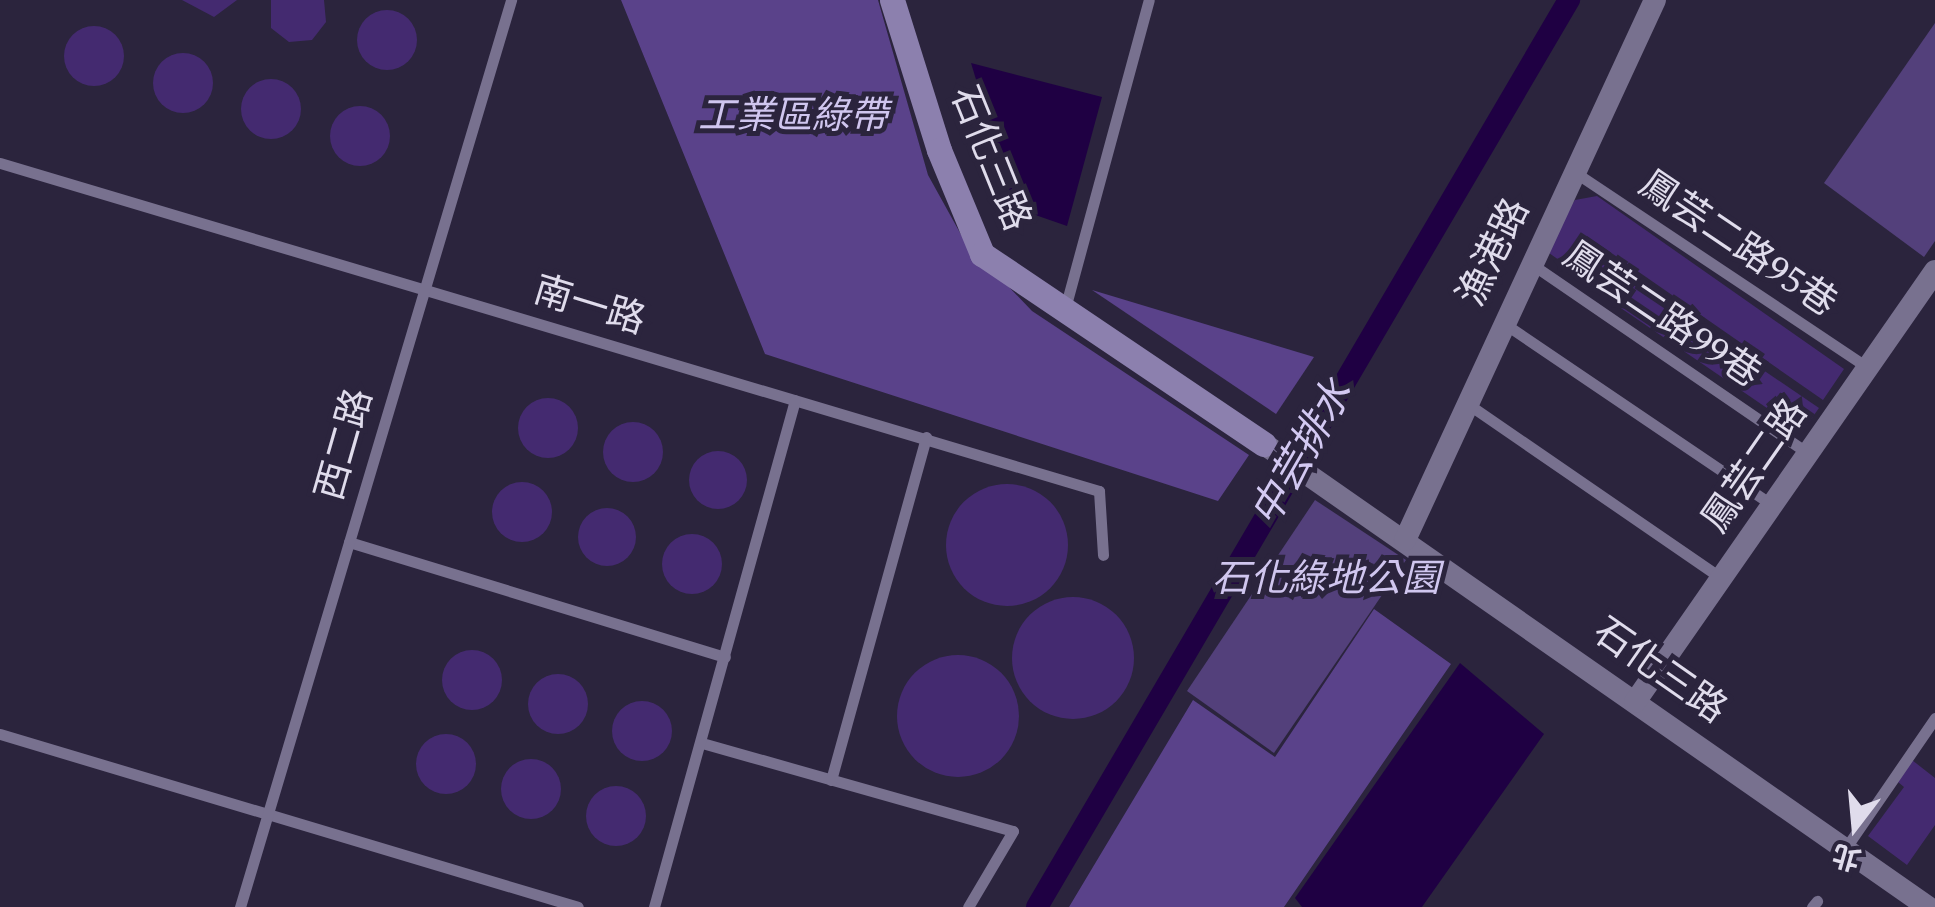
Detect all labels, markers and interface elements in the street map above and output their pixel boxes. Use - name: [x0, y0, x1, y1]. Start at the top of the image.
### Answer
- street label: 石化三路: [939, 80, 1039, 238]
- park label: 工業區綠帶: [698, 95, 888, 141]
- street label: 鳳芸二路95巷: [1630, 162, 1844, 328]
- street label: 漁港路: [1450, 192, 1540, 314]
- street label: 鳳芸二路99巷: [1554, 233, 1768, 399]
- street label: 南一路: [528, 269, 650, 345]
- water label: 中芸排水: [1242, 373, 1364, 535]
- street label: 西二路: [308, 384, 384, 506]
- street label: 鳳芸二路: [1694, 392, 1818, 542]
- park label: 石化綠地公園: [1212, 558, 1440, 604]
- street label: 石化三路: [1584, 610, 1734, 734]
- north arrow: [1805, 777, 1905, 877]
- text: 北: [1827, 832, 1866, 881]

